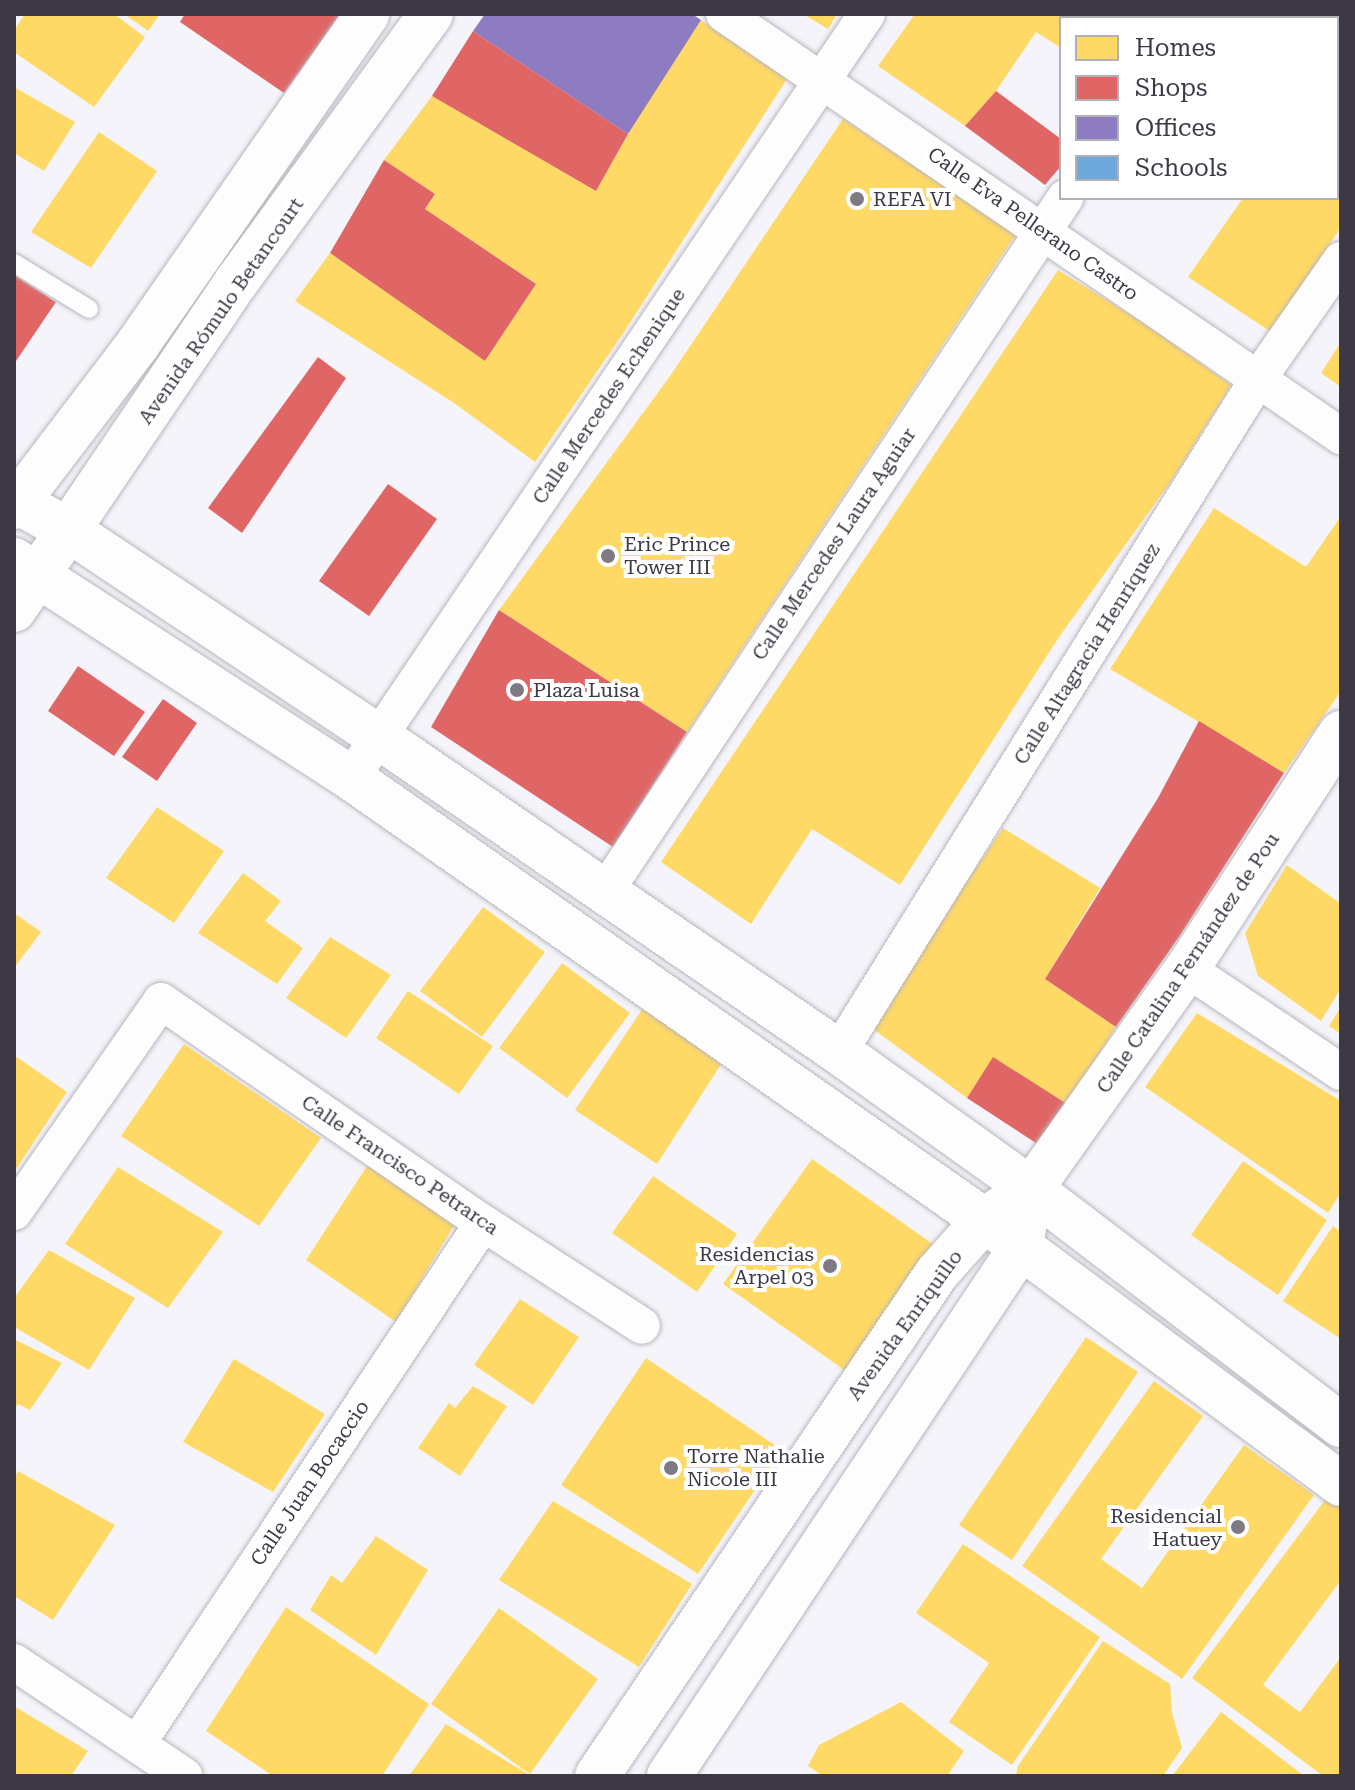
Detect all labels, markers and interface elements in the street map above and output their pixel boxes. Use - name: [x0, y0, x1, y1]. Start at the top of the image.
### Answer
- legend: [1059, 16, 1339, 200]
- text: Homes: [1135, 34, 1216, 62]
- text: Shops: [1135, 74, 1207, 102]
- text: Offices: [1135, 114, 1216, 142]
- street label: Calle Eva Pellerano Castro: [923, 142, 1143, 306]
- text: Schools: [1135, 154, 1228, 182]
- place label: REFA VI: [873, 187, 952, 211]
- marker: REFA VI: [848, 190, 866, 208]
- street label: Avenida Rómulo Betancourt: [133, 193, 309, 429]
- street label: Calle Mercedes Echenique: [528, 283, 690, 509]
- street label: Calle Mercedes Laura Aguiar: [747, 423, 921, 665]
- place label: Eric Prince Tower III: [624, 532, 730, 579]
- street label: Calle Altagracia Henríquez: [1009, 539, 1165, 769]
- marker: Eric Prince Tower III: [599, 547, 617, 565]
- place label: Plaza Luisa: [533, 678, 640, 702]
- marker: Plaza Luisa: [508, 681, 526, 699]
- street label: Calle Catalina Fernández de Pou: [1092, 828, 1284, 1098]
- street label: Calle Francisco Petrarca: [297, 1090, 503, 1240]
- place label: Residencias Arpel 03: [699, 1242, 814, 1289]
- street label: Avenida Enriquillo: [842, 1245, 968, 1405]
- marker: Residencias Arpel 03: [821, 1257, 839, 1275]
- street label: Calle Juan Bocaccio: [246, 1396, 374, 1570]
- place label: Torre Nathalie Nicole III: [687, 1444, 825, 1491]
- marker: Torre Nathalie Nicole III: [662, 1459, 680, 1477]
- place label: Residencial Hatuey: [1110, 1504, 1222, 1551]
- marker: Residencial Hatuey: [1229, 1518, 1247, 1536]

